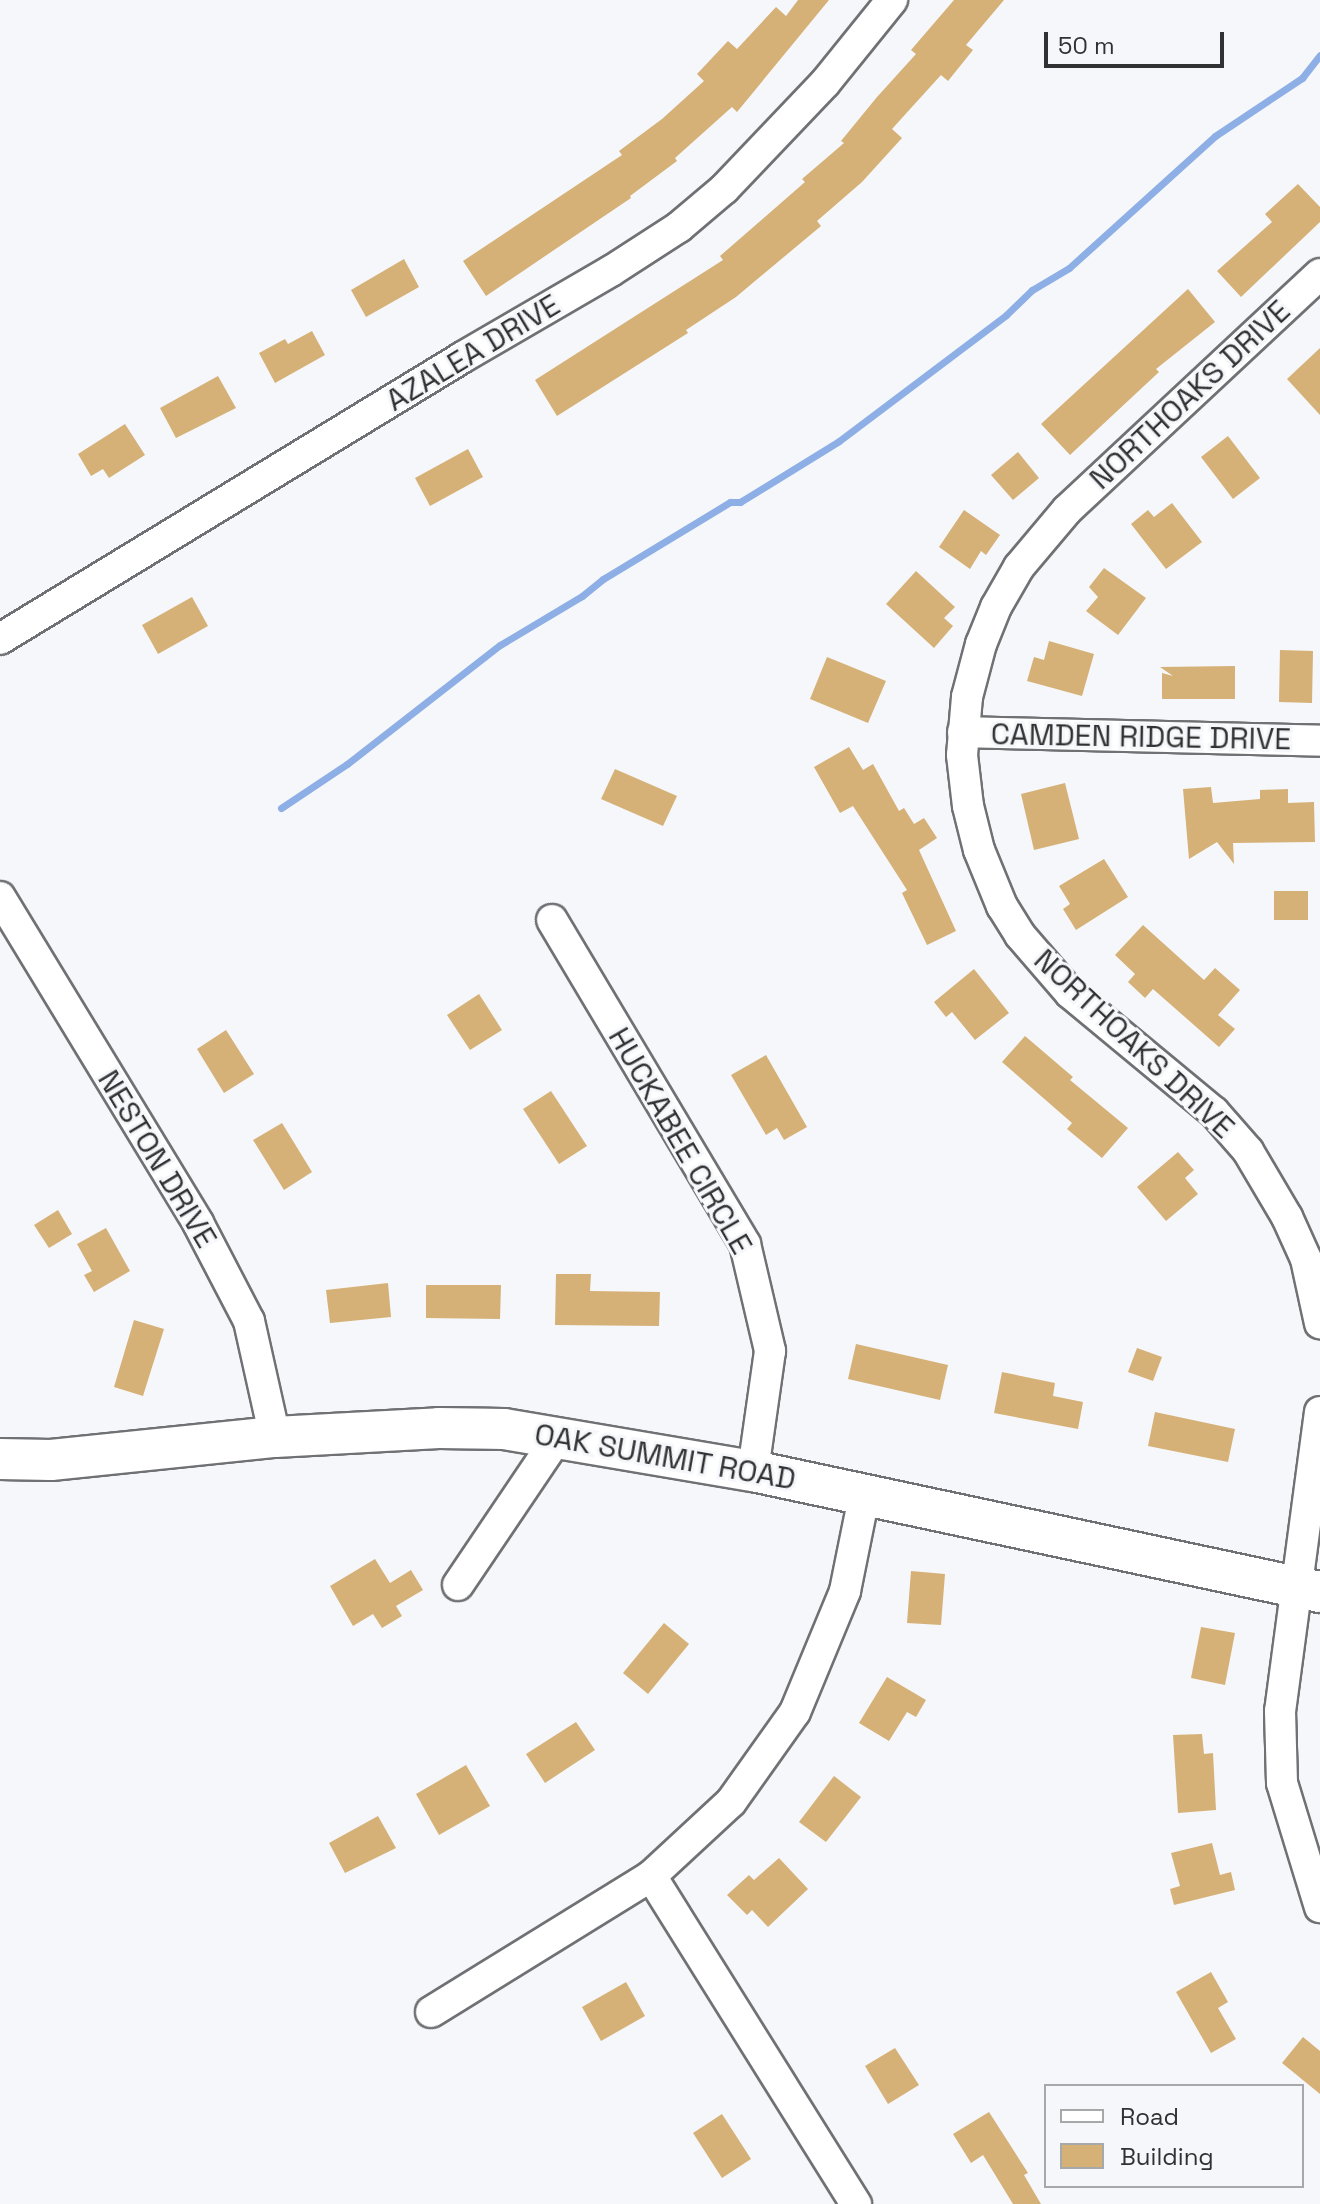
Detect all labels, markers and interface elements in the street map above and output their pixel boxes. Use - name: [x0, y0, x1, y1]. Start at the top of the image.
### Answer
- scale bar: [1048, 16, 1228, 66]
- text: 50 m: [1058, 30, 1115, 61]
- street label: AZALEA DRIVE: [379, 287, 567, 419]
- street label: NORTHOAKS DRIVE: [1082, 293, 1298, 497]
- street label: CAMDEN RIDGE DRIVE: [990, 716, 1292, 758]
- street label: NORTHOAKS DRIVE: [1026, 942, 1242, 1146]
- street label: HUCKABEE CIRCLE: [601, 1021, 759, 1261]
- street label: NESTON DRIVE: [90, 1064, 224, 1254]
- street label: OAK SUMMIT ROAD: [531, 1416, 799, 1498]
- legend: [1044, 2084, 1304, 2188]
- text: Road: [1120, 2101, 1179, 2132]
- text: Building: [1120, 2141, 1214, 2172]

